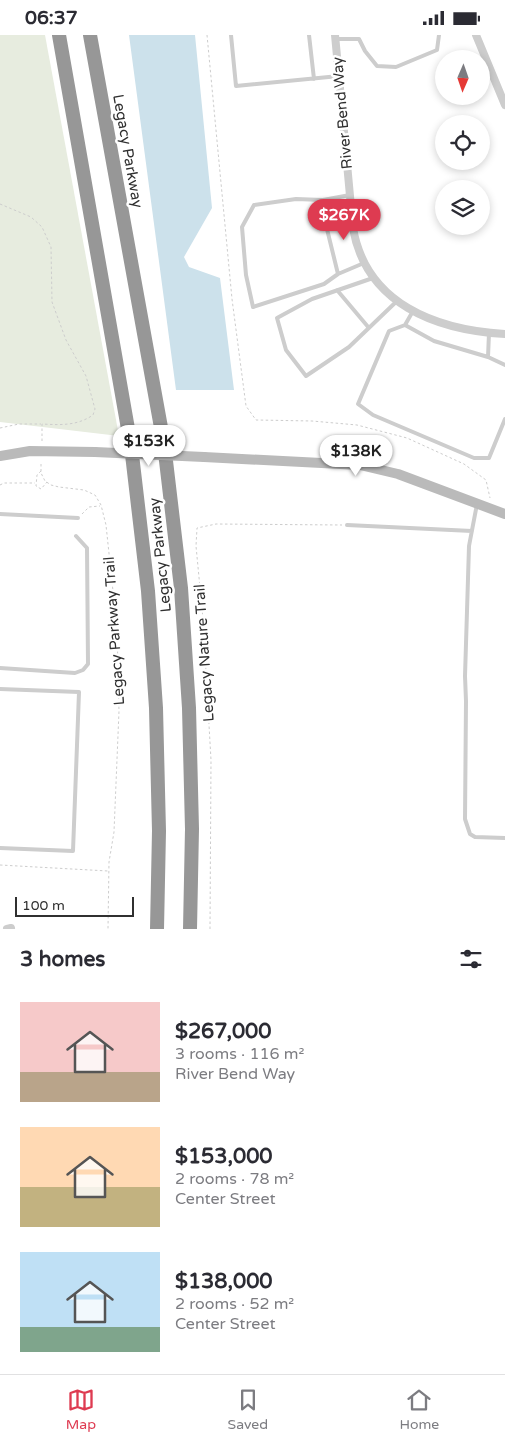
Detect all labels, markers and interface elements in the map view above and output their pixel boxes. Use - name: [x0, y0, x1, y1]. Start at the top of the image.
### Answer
- text: 06:37: [25, 7, 78, 29]
- north arrow: [435, 50, 490, 105]
- map controls: [435, 50, 490, 235]
- street label: River Bend Way: [328, 56, 356, 170]
- street label: Legacy Parkway: [109, 93, 147, 209]
- button: locate: [435, 115, 490, 170]
- button: layers: [435, 180, 490, 235]
- pin: $267K: [309, 199, 379, 241]
- text: $267K: [319, 205, 369, 225]
- pin: $153K: [114, 425, 184, 467]
- text: $153K: [124, 431, 174, 451]
- pin: $138K: [321, 435, 391, 477]
- text: $138K: [331, 441, 381, 461]
- street label: Legacy Parkway: [145, 497, 175, 613]
- street label: Legacy Parkway Trail: [100, 556, 128, 706]
- street label: Legacy Nature Trail: [190, 584, 218, 722]
- scale bar: [15, 894, 134, 917]
- text: 100 m: [22, 897, 65, 914]
- icon: filters: [457, 945, 485, 973]
- text: 3 homes: [20, 947, 105, 972]
- text: $267,000: [175, 1019, 271, 1044]
- icon: home: [60, 1022, 120, 1082]
- text: 3 rooms · 116 m²: [175, 1044, 304, 1064]
- text: River Bend Way: [175, 1064, 295, 1084]
- text: $153,000: [175, 1144, 273, 1169]
- icon: home: [60, 1147, 120, 1207]
- text: 2 rooms · 78 m²: [175, 1169, 294, 1189]
- text: Center Street: [175, 1189, 276, 1209]
- text: $138,000: [175, 1269, 273, 1294]
- icon: home: [60, 1272, 120, 1332]
- text: 2 rooms · 52 m²: [175, 1294, 294, 1314]
- text: Center Street: [175, 1314, 276, 1334]
- tab: Map: [66, 1386, 96, 1433]
- tab: Saved: [228, 1386, 268, 1433]
- tab: Home: [400, 1386, 439, 1433]

